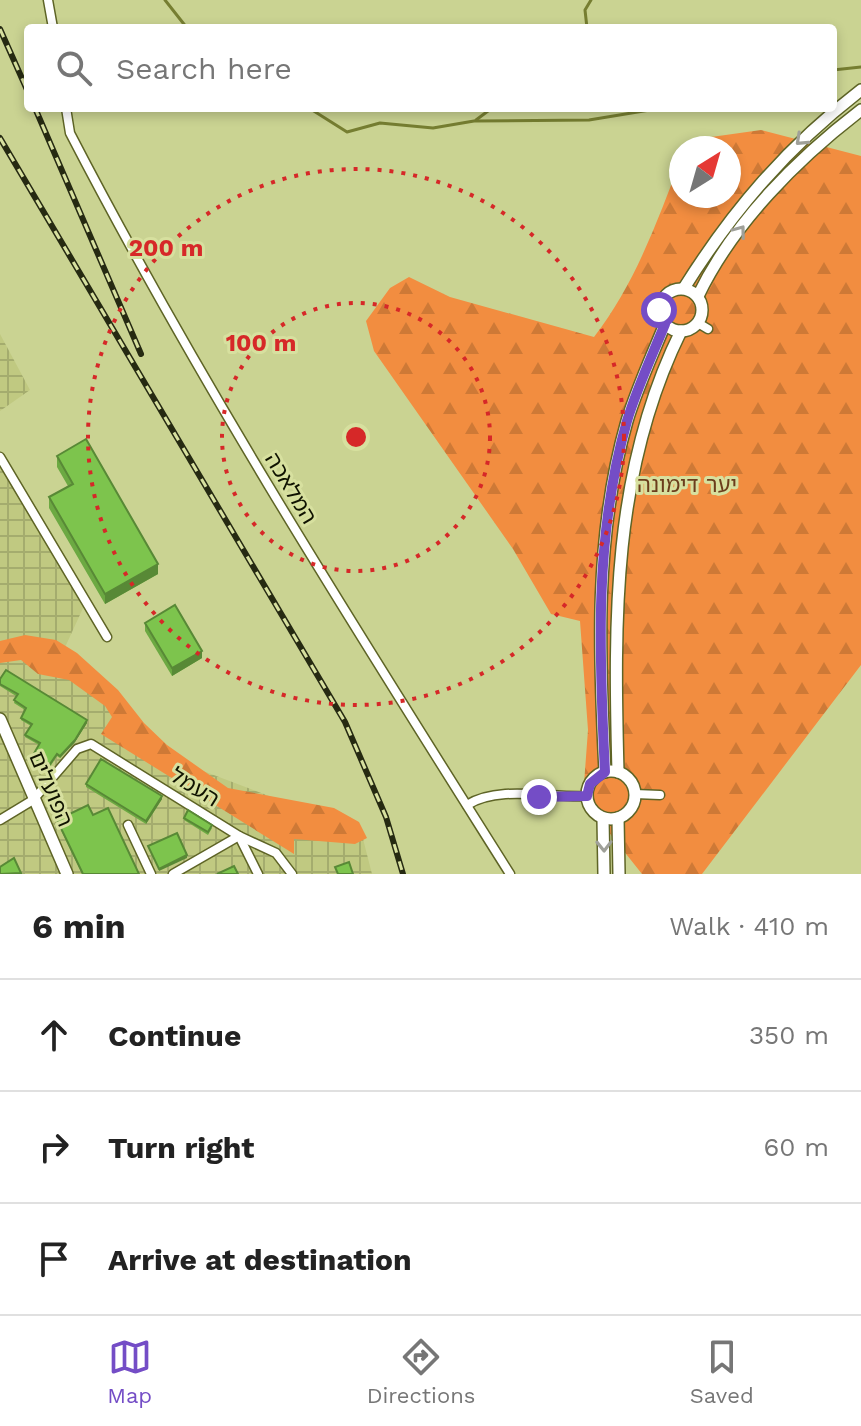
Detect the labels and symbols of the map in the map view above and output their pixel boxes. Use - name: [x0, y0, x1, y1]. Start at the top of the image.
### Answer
- one-way arrow: [796, 130, 810, 145]
- north arrow: [669, 136, 741, 208]
- one-way arrow: [731, 225, 745, 240]
- text: 200 m: [129, 234, 203, 262]
- route start: [641, 292, 677, 328]
- text: 100 m: [226, 329, 296, 357]
- centre of rings: [342, 423, 370, 451]
- street label: המלאכה: [260, 448, 322, 528]
- park label: יער דימונה: [637, 472, 737, 497]
- street label: הפועלים: [24, 748, 78, 830]
- street label: העמל: [166, 762, 224, 812]
- route end: [521, 779, 557, 815]
- one-way arrow: [595, 840, 612, 853]

